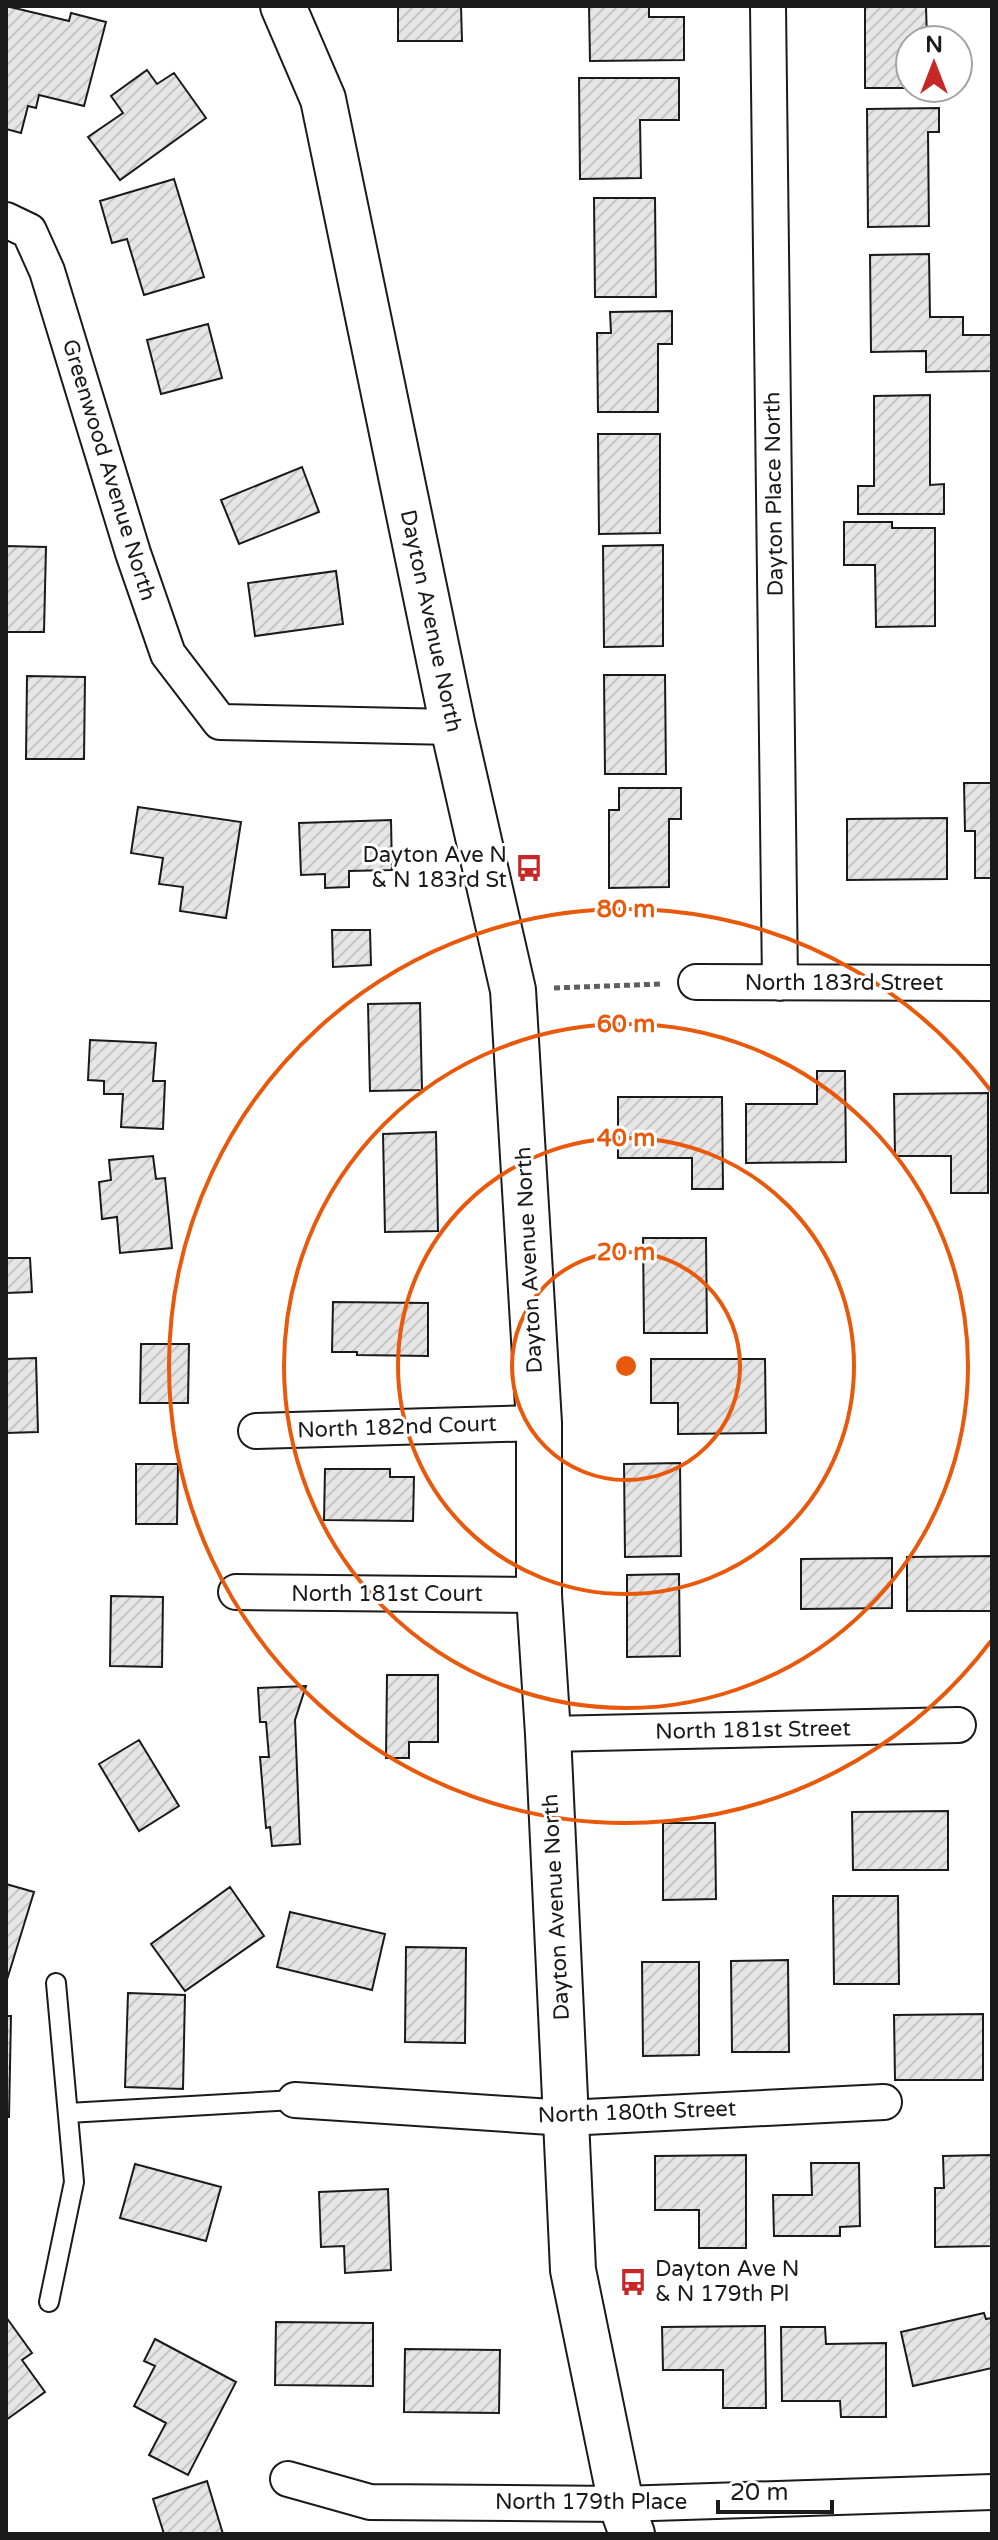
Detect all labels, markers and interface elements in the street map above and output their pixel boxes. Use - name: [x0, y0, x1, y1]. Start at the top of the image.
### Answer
- north arrow: [894, 24, 974, 104]
- text: N: [925, 32, 943, 58]
- street label: Greenwood Avenue North: [57, 336, 161, 604]
- street label: Dayton Place North: [759, 391, 789, 597]
- street label: Dayton Avenue North: [395, 507, 467, 735]
- place label: Dayton Ave N & N 183rd St: [363, 842, 507, 893]
- bus stop icon: Dayton Ave N & N 183rd St: [514, 853, 544, 883]
- text: 80 m: [597, 895, 655, 924]
- street label: North 183rd Street: [745, 970, 943, 996]
- text: 60 m: [597, 1010, 655, 1039]
- text: 40 m: [597, 1124, 655, 1153]
- street label: Dayton Avenue North: [510, 1146, 548, 1374]
- text: 20 m: [597, 1238, 655, 1267]
- centre of rings: [612, 1352, 640, 1380]
- street label: North 182nd Court: [297, 1411, 497, 1443]
- street label: North 181st Court: [291, 1581, 483, 1607]
- street label: North 181st Street: [655, 1715, 851, 1745]
- street label: Dayton Avenue North: [537, 1793, 575, 2021]
- street label: North 180th Street: [537, 2096, 737, 2128]
- place label: Dayton Ave N & N 179th Pl: [655, 2256, 799, 2307]
- bus stop icon: Dayton Ave N & N 179th Pl: [618, 2267, 648, 2297]
- scale bar: [718, 2464, 832, 2514]
- text: 20 m: [730, 2478, 788, 2507]
- street label: North 179th Place: [495, 2489, 687, 2515]

